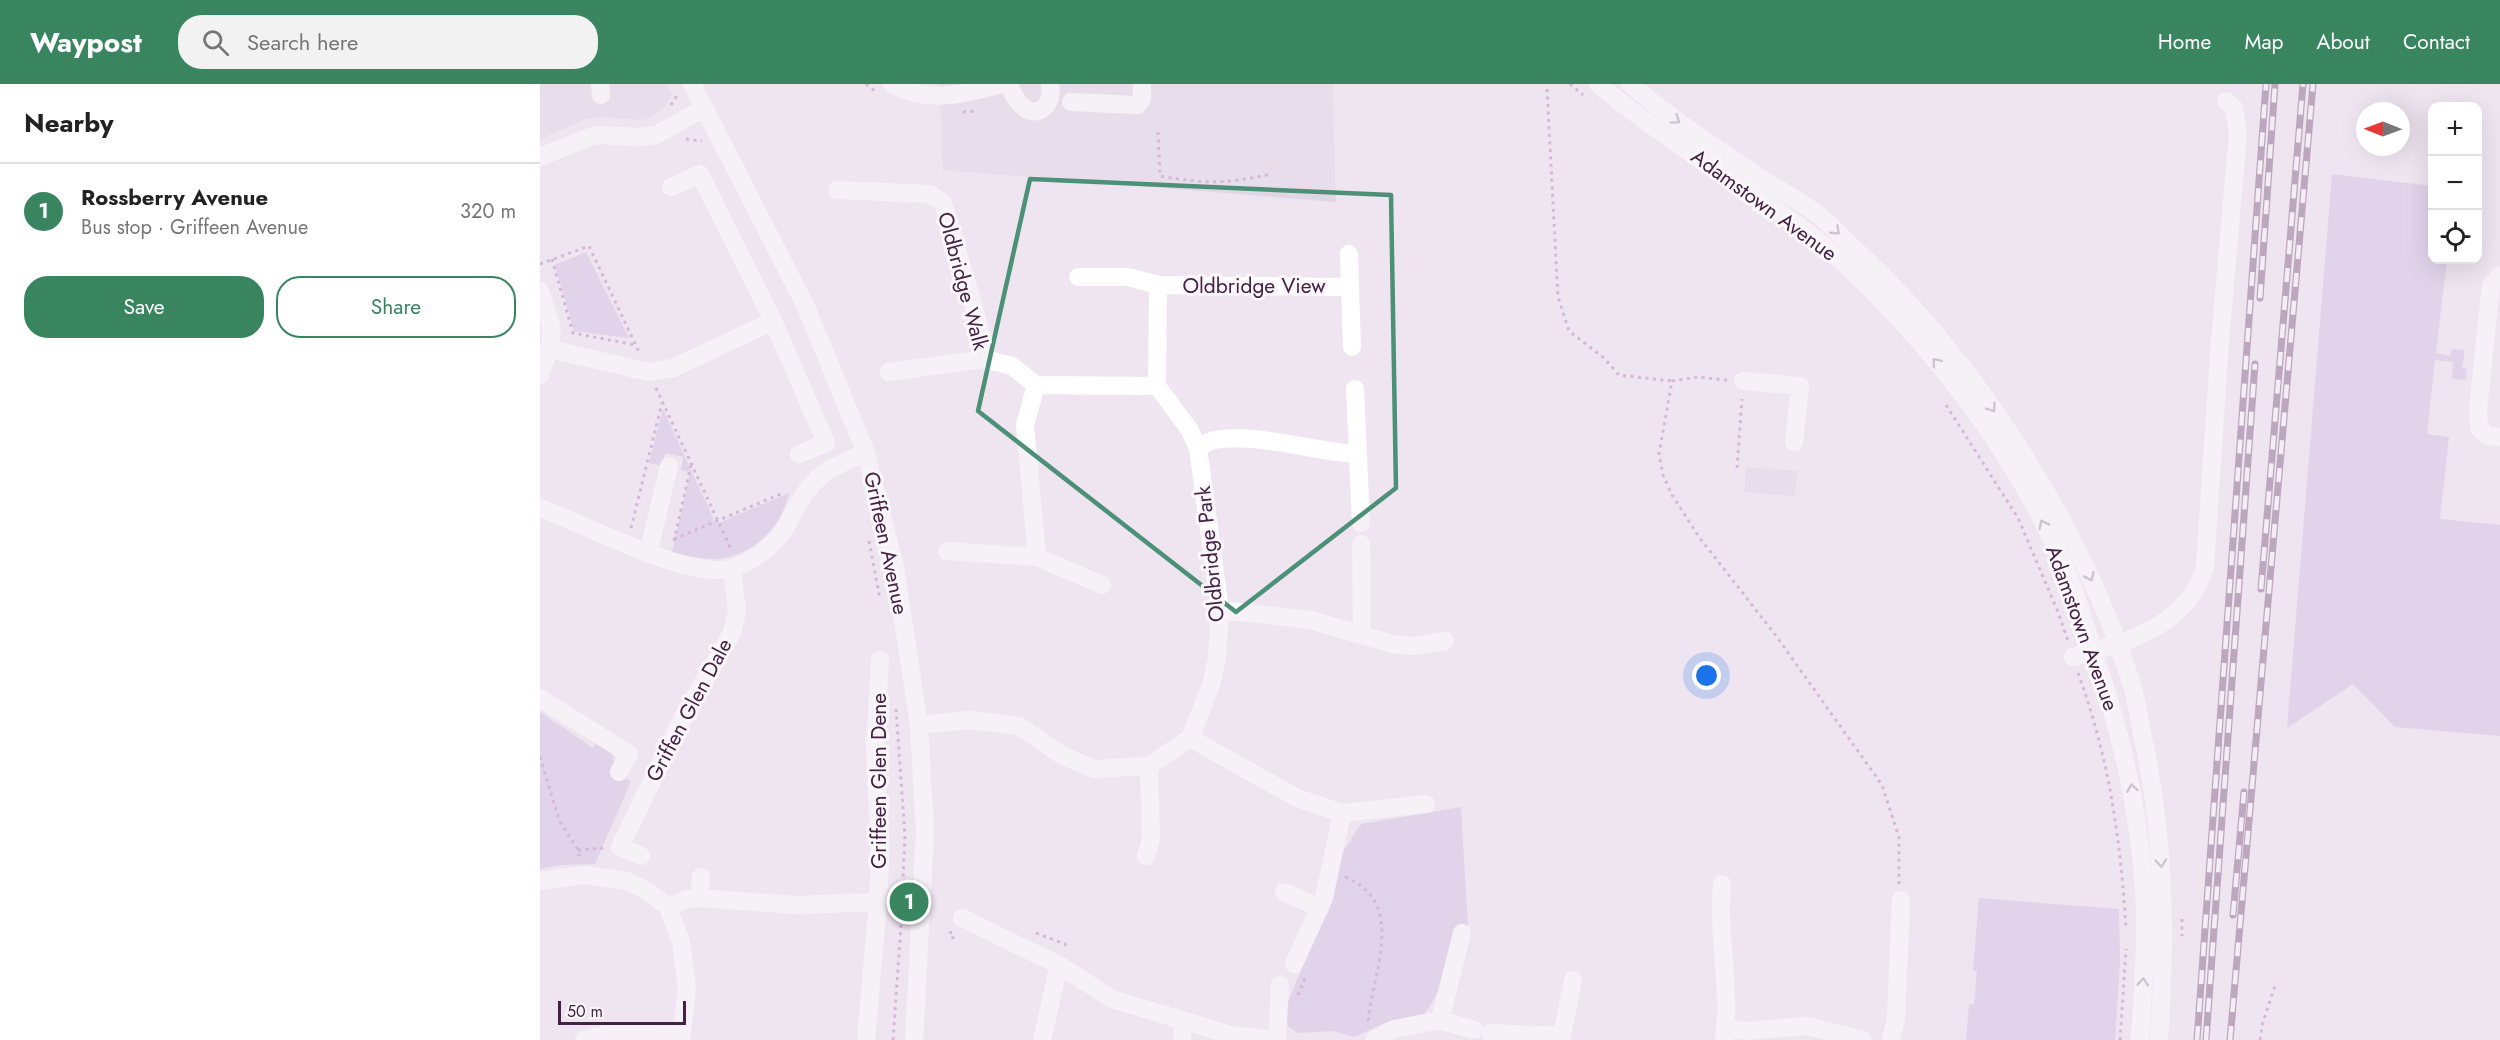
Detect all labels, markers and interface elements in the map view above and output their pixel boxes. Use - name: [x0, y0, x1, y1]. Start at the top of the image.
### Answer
- search box: [178, 15, 598, 69]
- text: Waypost: [30, 22, 142, 63]
- icon: search: [199, 26, 232, 59]
- text: Search here: [247, 26, 358, 58]
- text: Home: [2158, 27, 2211, 57]
- text: Map: [2244, 27, 2284, 57]
- text: About: [2317, 27, 2370, 57]
- text: Contact: [2403, 27, 2470, 57]
- north arrow: [2356, 102, 2410, 156]
- map controls: [2428, 102, 2482, 264]
- button: +: [2428, 102, 2482, 156]
- text: Nearby: [24, 104, 113, 142]
- one-way arrow: [1669, 113, 1680, 124]
- street label: Adamstown Avenue: [1685, 142, 1843, 268]
- button: −: [2428, 156, 2482, 210]
- text: Rossberry Avenue: [81, 181, 268, 213]
- text: 1: [38, 197, 49, 226]
- text: 320 m: [460, 197, 516, 226]
- street label: Oldbridge Walk: [930, 209, 996, 354]
- button: locate: [2428, 210, 2482, 264]
- text: Bus stop · Griffeen Avenue: [81, 213, 308, 242]
- one-way arrow: [1829, 224, 1839, 235]
- street label: Oldbridge View: [1182, 271, 1326, 301]
- button: Save: [24, 276, 264, 338]
- button: Share: [276, 276, 516, 338]
- one-way arrow: [1932, 358, 1943, 369]
- one-way arrow: [1985, 401, 1996, 412]
- street label: Griffeen Avenue: [856, 469, 916, 617]
- street label: Oldbridge Park: [1188, 484, 1232, 623]
- one-way arrow: [2039, 519, 2050, 530]
- street label: Adamstown Avenue: [2038, 541, 2126, 715]
- one-way arrow: [2082, 570, 2094, 581]
- street label: Griffen Glen Dale: [639, 633, 740, 787]
- your location: [1692, 661, 1721, 690]
- street label: Griffeen Glen Dene: [864, 693, 894, 869]
- one-way arrow: [2126, 783, 2138, 792]
- one-way arrow: [2154, 858, 2167, 868]
- pin: 1: [890, 880, 928, 924]
- one-way arrow: [2137, 977, 2150, 986]
- scale bar: [558, 998, 686, 1026]
- text: 50 m: [567, 1000, 603, 1023]

